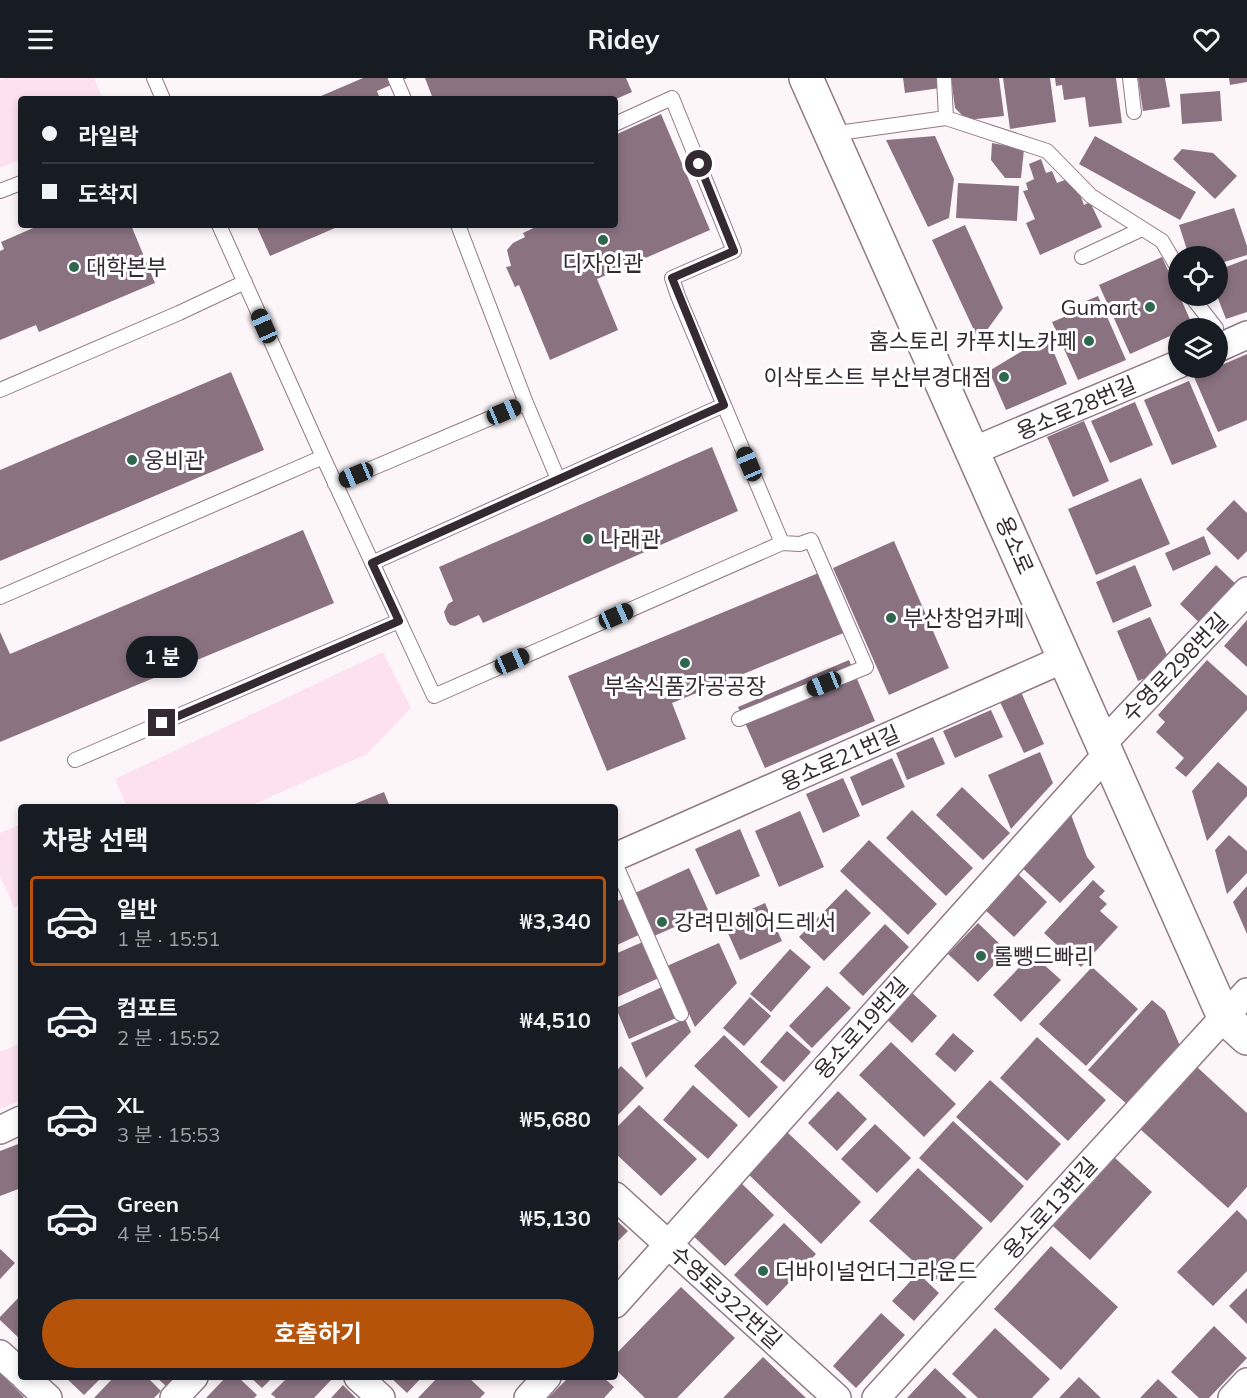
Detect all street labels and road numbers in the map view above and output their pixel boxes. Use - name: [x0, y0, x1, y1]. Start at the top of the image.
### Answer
- street label: 용소로28번길: [1012, 370, 1140, 446]
- street label: 용소로: [990, 512, 1040, 578]
- street label: 수영로298번길: [1116, 607, 1234, 727]
- street label: 용소로21번길: [776, 719, 904, 797]
- street label: 용소로19번길: [808, 971, 914, 1085]
- street label: 용소로13번길: [997, 1151, 1103, 1265]
- street label: 수영로322번길: [664, 1239, 788, 1355]

